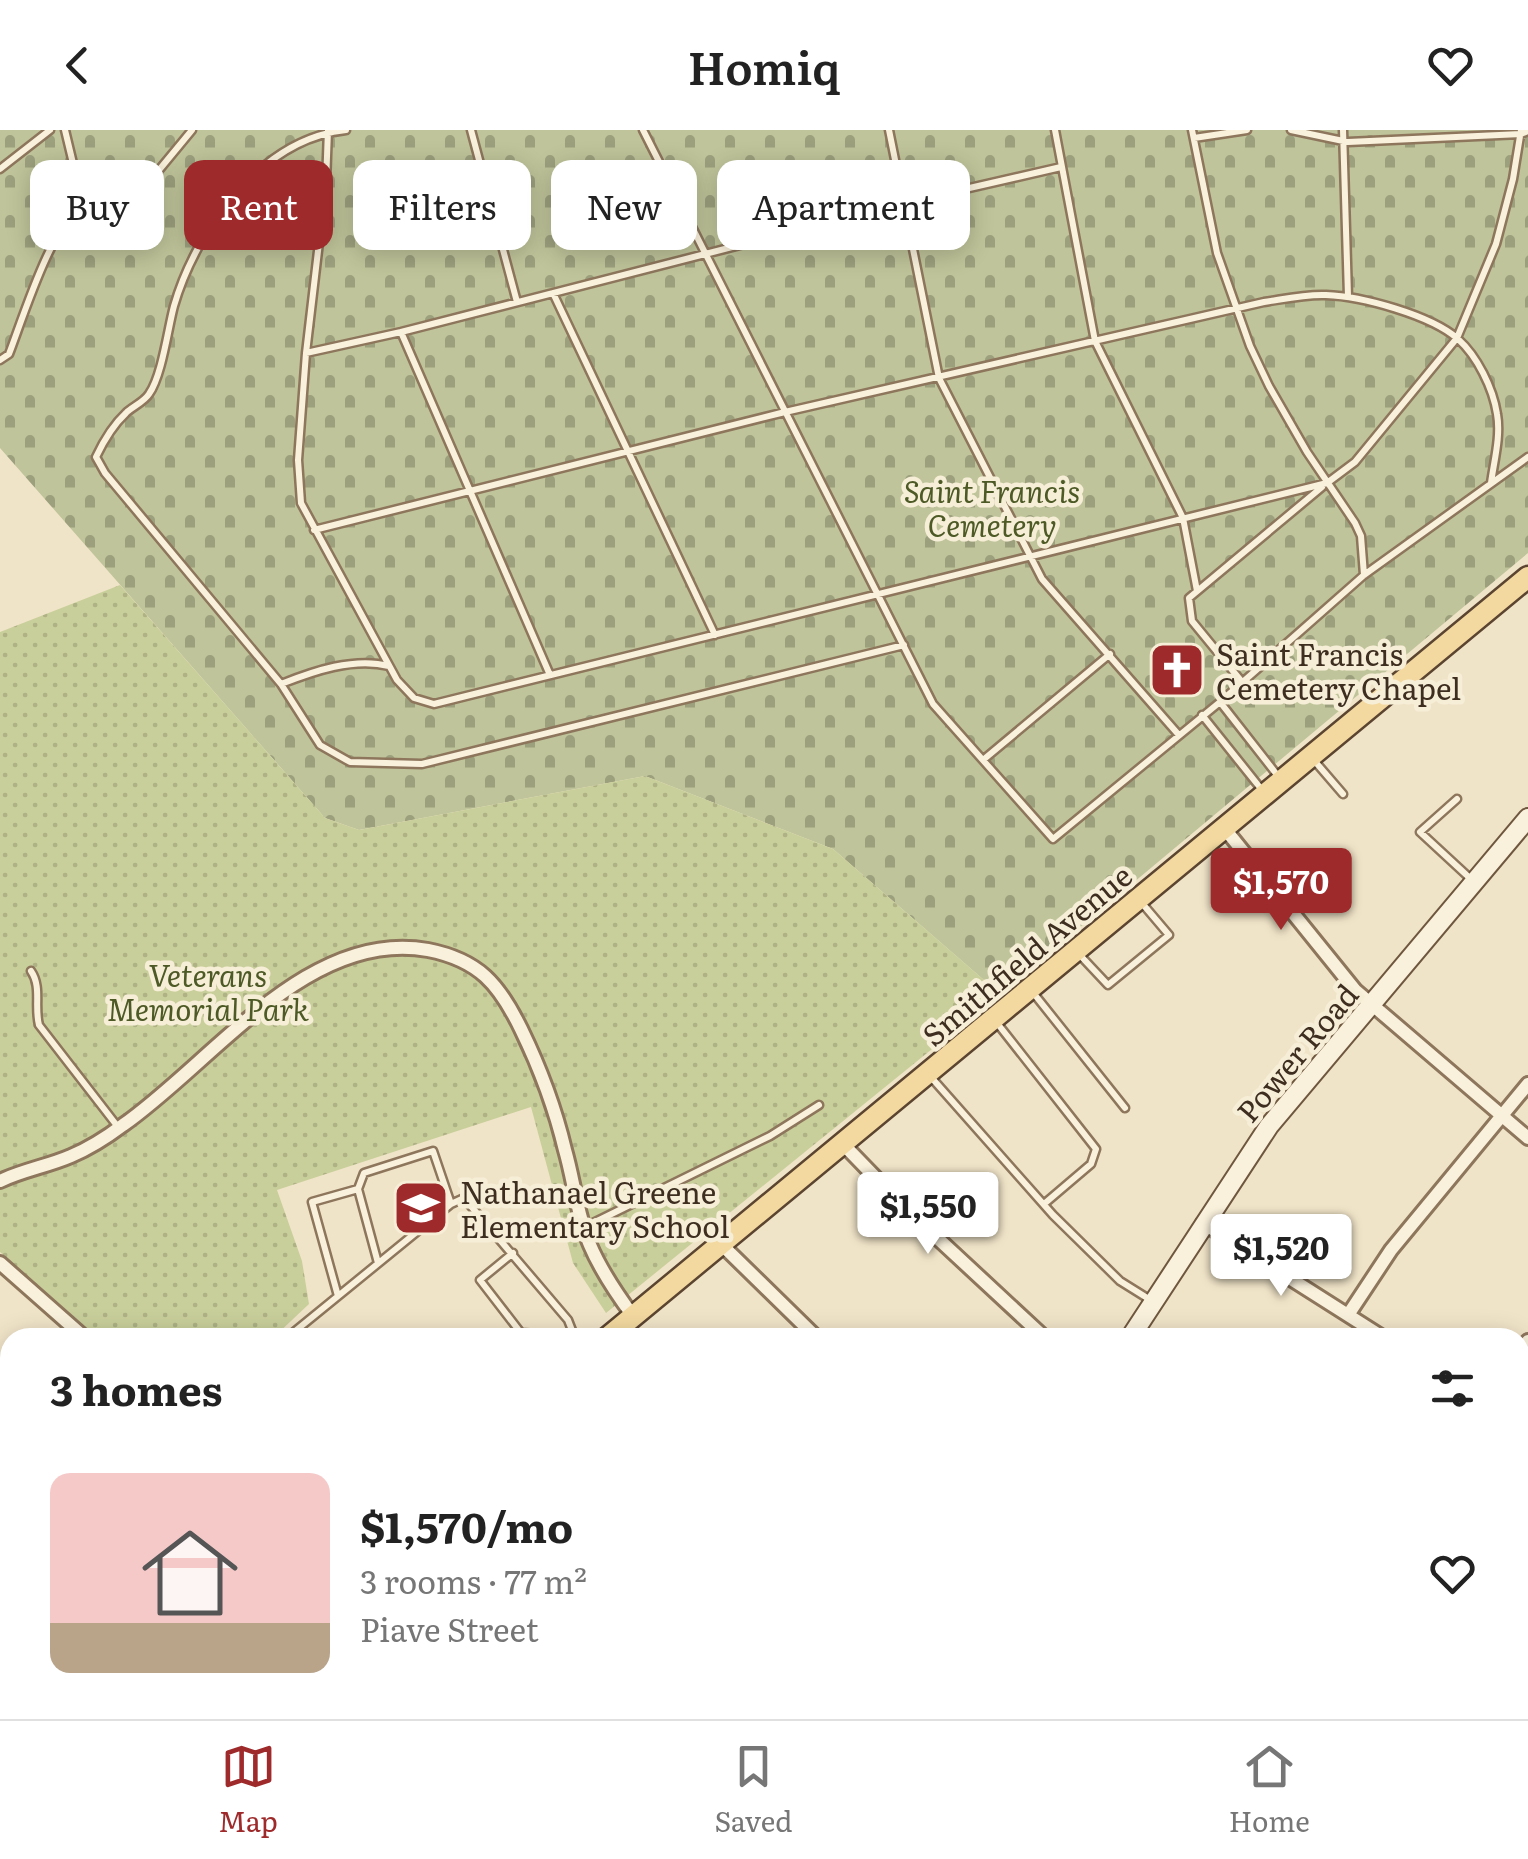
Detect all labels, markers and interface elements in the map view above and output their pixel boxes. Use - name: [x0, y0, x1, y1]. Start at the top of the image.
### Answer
- text: Homiq: [688, 32, 840, 99]
- icon: back: [50, 38, 105, 93]
- icon: heart: [1423, 38, 1478, 93]
- chip: Buy: [30, 160, 164, 250]
- chip: Rent: [184, 160, 333, 250]
- chip: Filters: [353, 160, 531, 250]
- chip: New: [551, 160, 697, 250]
- chip: Apartment: [717, 160, 970, 250]
- park label: Saint Francis Cemetery: [904, 468, 1080, 546]
- place label: Saint Francis Cemetery Chapel: [1216, 631, 1461, 709]
- church icon: Saint Francis Cemetery Chapel: [1147, 640, 1207, 700]
- pin: $1,570: [1200, 848, 1362, 933]
- street label: Smithfield Avenue: [912, 853, 1140, 1055]
- text: $1,570: [1233, 856, 1329, 904]
- park label: Veterans Memorial Park: [107, 952, 310, 1030]
- street label: Power Road: [1225, 973, 1367, 1131]
- place label: Nathanael Greene Elementary School: [460, 1169, 729, 1247]
- pin: $1,550: [847, 1172, 1009, 1257]
- school or university icon: Nathanael Greene Elementary School: [391, 1178, 451, 1238]
- text: $1,550: [879, 1180, 977, 1228]
- pin: $1,520: [1200, 1214, 1362, 1299]
- text: $1,520: [1233, 1222, 1329, 1270]
- text: 3 homes: [50, 1357, 222, 1419]
- icon: filters: [1425, 1361, 1480, 1416]
- text: $1,570/mo: [360, 1494, 573, 1556]
- icon: home: [130, 1513, 250, 1633]
- icon: heart: [1425, 1546, 1480, 1601]
- text: 3 rooms · 77 m²: [360, 1556, 587, 1604]
- text: Piave Street: [360, 1604, 539, 1652]
- tab: Map: [218, 1739, 278, 1841]
- tab: Saved: [714, 1739, 792, 1841]
- tab: Home: [1229, 1739, 1310, 1841]

